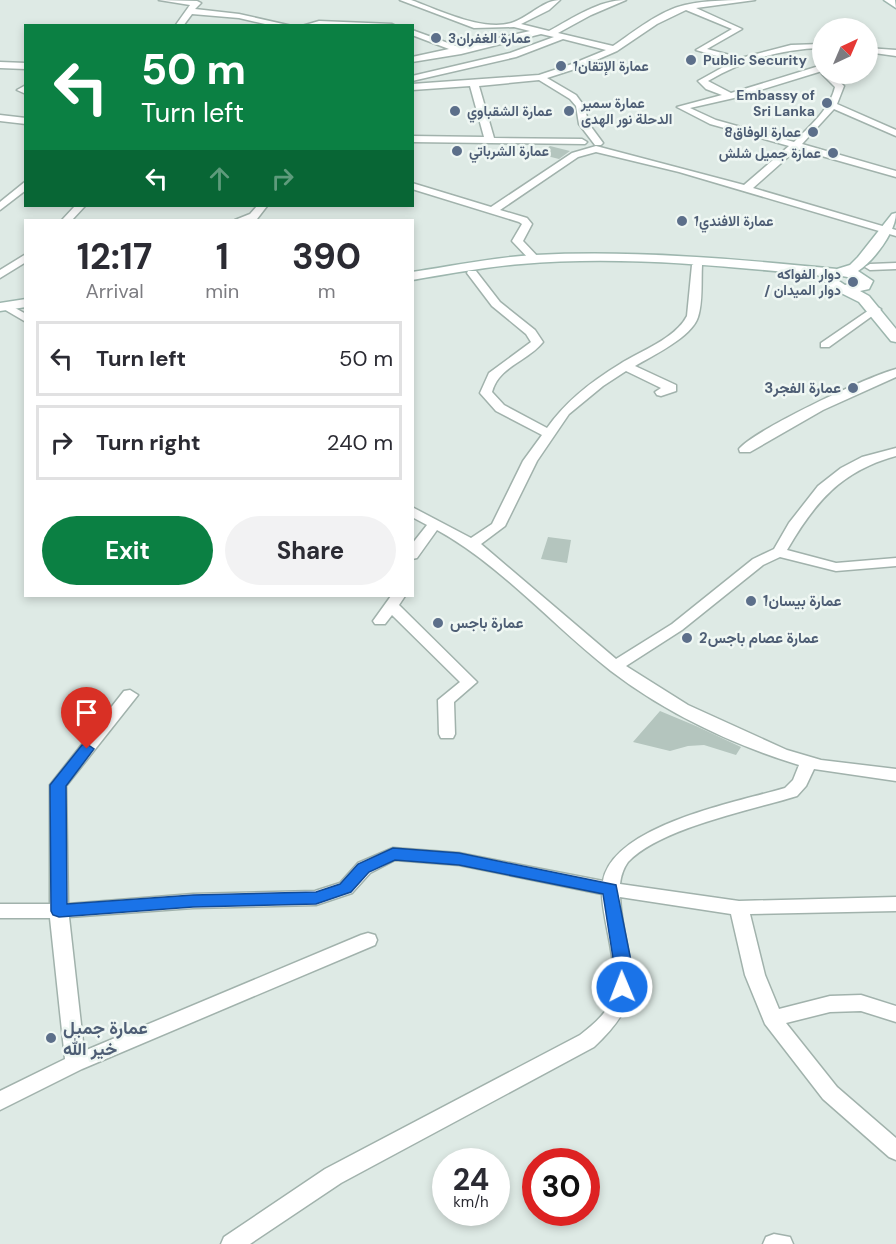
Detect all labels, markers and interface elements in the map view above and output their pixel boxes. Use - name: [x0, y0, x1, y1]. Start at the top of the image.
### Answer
- north arrow: [812, 18, 878, 84]
- map controls: [812, 18, 878, 84]
- place label: عمارة الغفران3: [448, 29, 531, 47]
- marker: عمارة الغفران3: [429, 31, 443, 45]
- text: 50 m: [141, 42, 246, 97]
- icon: left: [42, 48, 120, 126]
- place label: Public Security: [703, 51, 807, 69]
- marker: Public Security: [684, 53, 698, 67]
- place label: عمارة الإتقان1: [573, 57, 649, 76]
- marker: عمارة الإتقان1: [554, 59, 568, 73]
- place label: Embassy of Sri Lanka: [736, 86, 815, 120]
- place label: عمارة سمير الدحلة نور الهدى: [580, 94, 672, 128]
- text: Turn left: [141, 95, 244, 130]
- marker: Embassy of Sri Lanka: [820, 96, 834, 110]
- place label: عمارة الشقباوي: [467, 102, 552, 123]
- marker: عمارة الشقباوي: [448, 104, 462, 118]
- marker: عمارة سمير الدحلة نور الهدى: [562, 104, 576, 118]
- place label: عمارة الوفاق8: [724, 123, 801, 141]
- marker: عمارة الوفاق8: [806, 125, 820, 139]
- place label: عمارة الشرباتي: [469, 142, 549, 163]
- marker: عمارة الشرباتي: [450, 144, 464, 158]
- place label: عمارة جميل شلش: [719, 144, 821, 162]
- marker: عمارة جميل شلش: [826, 146, 840, 160]
- icon: left: [140, 162, 173, 195]
- icon: ahead: [203, 162, 236, 195]
- icon: right: [266, 162, 299, 195]
- place label: عمارة الافندي1: [694, 212, 773, 233]
- marker: عمارة الافندي1: [675, 214, 689, 228]
- text: 12:17: [77, 233, 152, 280]
- text: 1: [216, 233, 229, 280]
- text: 390: [292, 233, 361, 280]
- place label: دوار الفواكه / دوار الميدان: [764, 265, 841, 299]
- marker: دوار الفواكه / دوار الميدان: [846, 275, 860, 289]
- text: Arrival: [85, 278, 144, 304]
- text: min: [205, 278, 239, 304]
- text: m: [318, 278, 336, 304]
- icon: left: [45, 342, 78, 375]
- text: Turn left: [96, 344, 186, 373]
- text: 50 m: [339, 344, 393, 373]
- place label: عمارة الفجر3: [764, 378, 841, 398]
- marker: عمارة الفجر3: [846, 381, 860, 395]
- icon: right: [45, 426, 78, 459]
- text: Turn right: [96, 428, 201, 457]
- text: 240 m: [327, 428, 393, 457]
- button: Exit: [42, 516, 213, 585]
- button: Share: [225, 516, 396, 585]
- place label: عمارة بيسان1: [763, 591, 842, 611]
- marker: عمارة بيسان1: [744, 594, 758, 608]
- place label: عمارة باجس: [450, 613, 523, 633]
- marker: عمارة باجس: [431, 616, 445, 630]
- place label: عمارة عصام باجس2: [699, 628, 819, 648]
- marker: عمارة عصام باجس2: [680, 631, 694, 645]
- pin: [61, 687, 112, 749]
- icon: arrive: [70, 696, 103, 729]
- position arrow: [590, 955, 654, 1019]
- place label: عمارة جميل خير الله: [63, 1016, 148, 1061]
- marker: عمارة جميل خير الله: [44, 1031, 58, 1045]
- speed limit sign: 30: [522, 1148, 600, 1226]
- text: 24: [453, 1160, 489, 1199]
- text: km/h: [453, 1192, 489, 1212]

